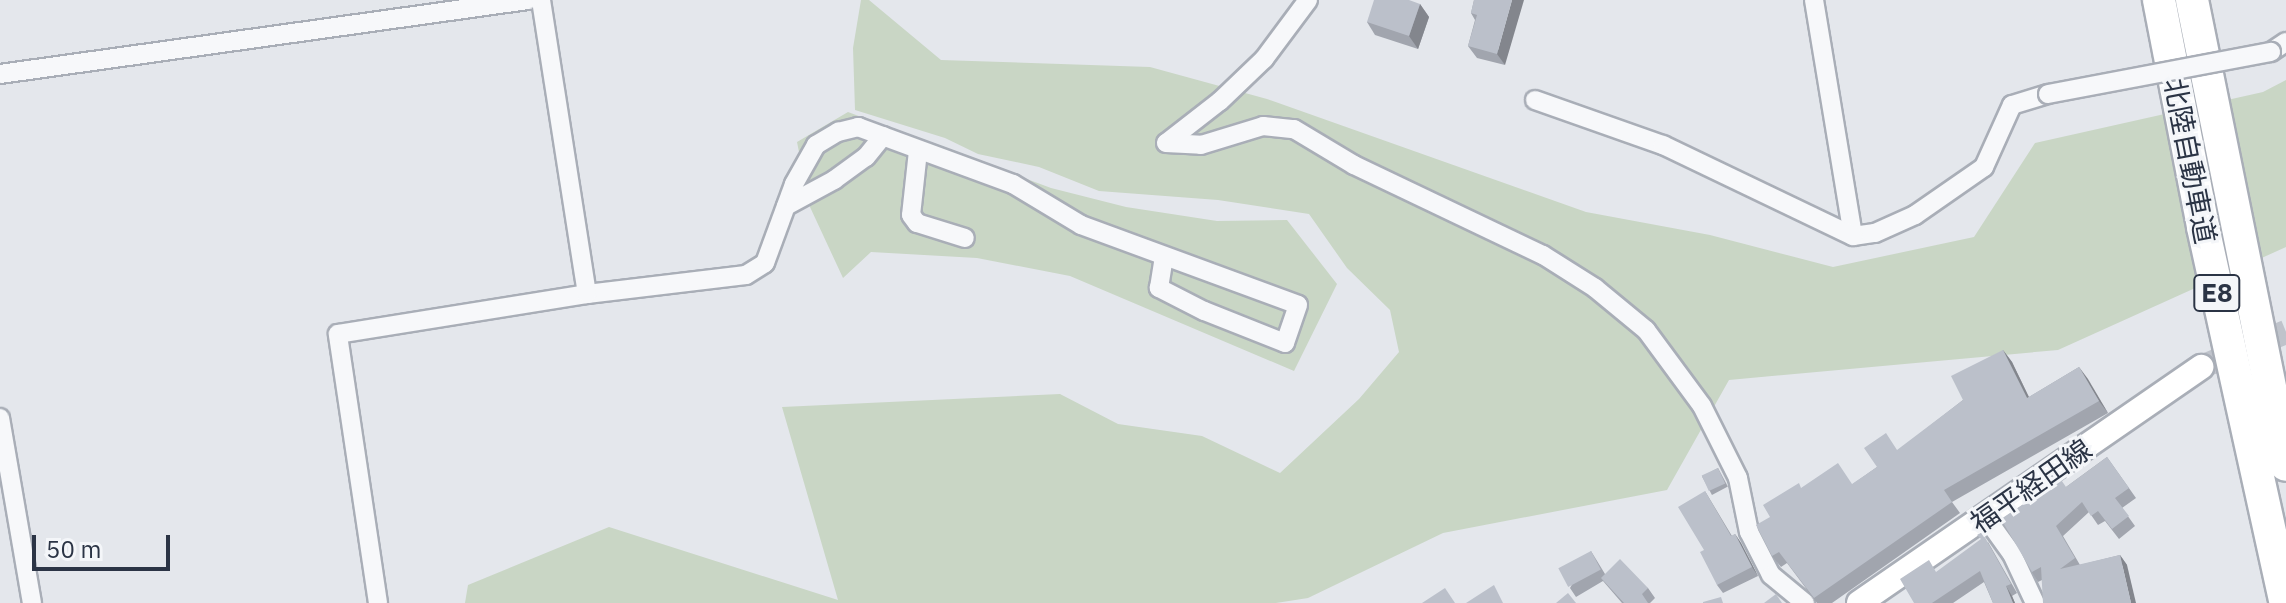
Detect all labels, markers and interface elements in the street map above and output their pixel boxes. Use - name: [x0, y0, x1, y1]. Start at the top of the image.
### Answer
- street label: 北陸自動車道: [2157, 75, 2223, 247]
- road number: E8: [2193, 271, 2241, 315]
- street label: 福平経田線: [1964, 432, 2098, 540]
- scale bar: [36, 519, 174, 569]
- text: 50 m: [46, 533, 101, 565]

